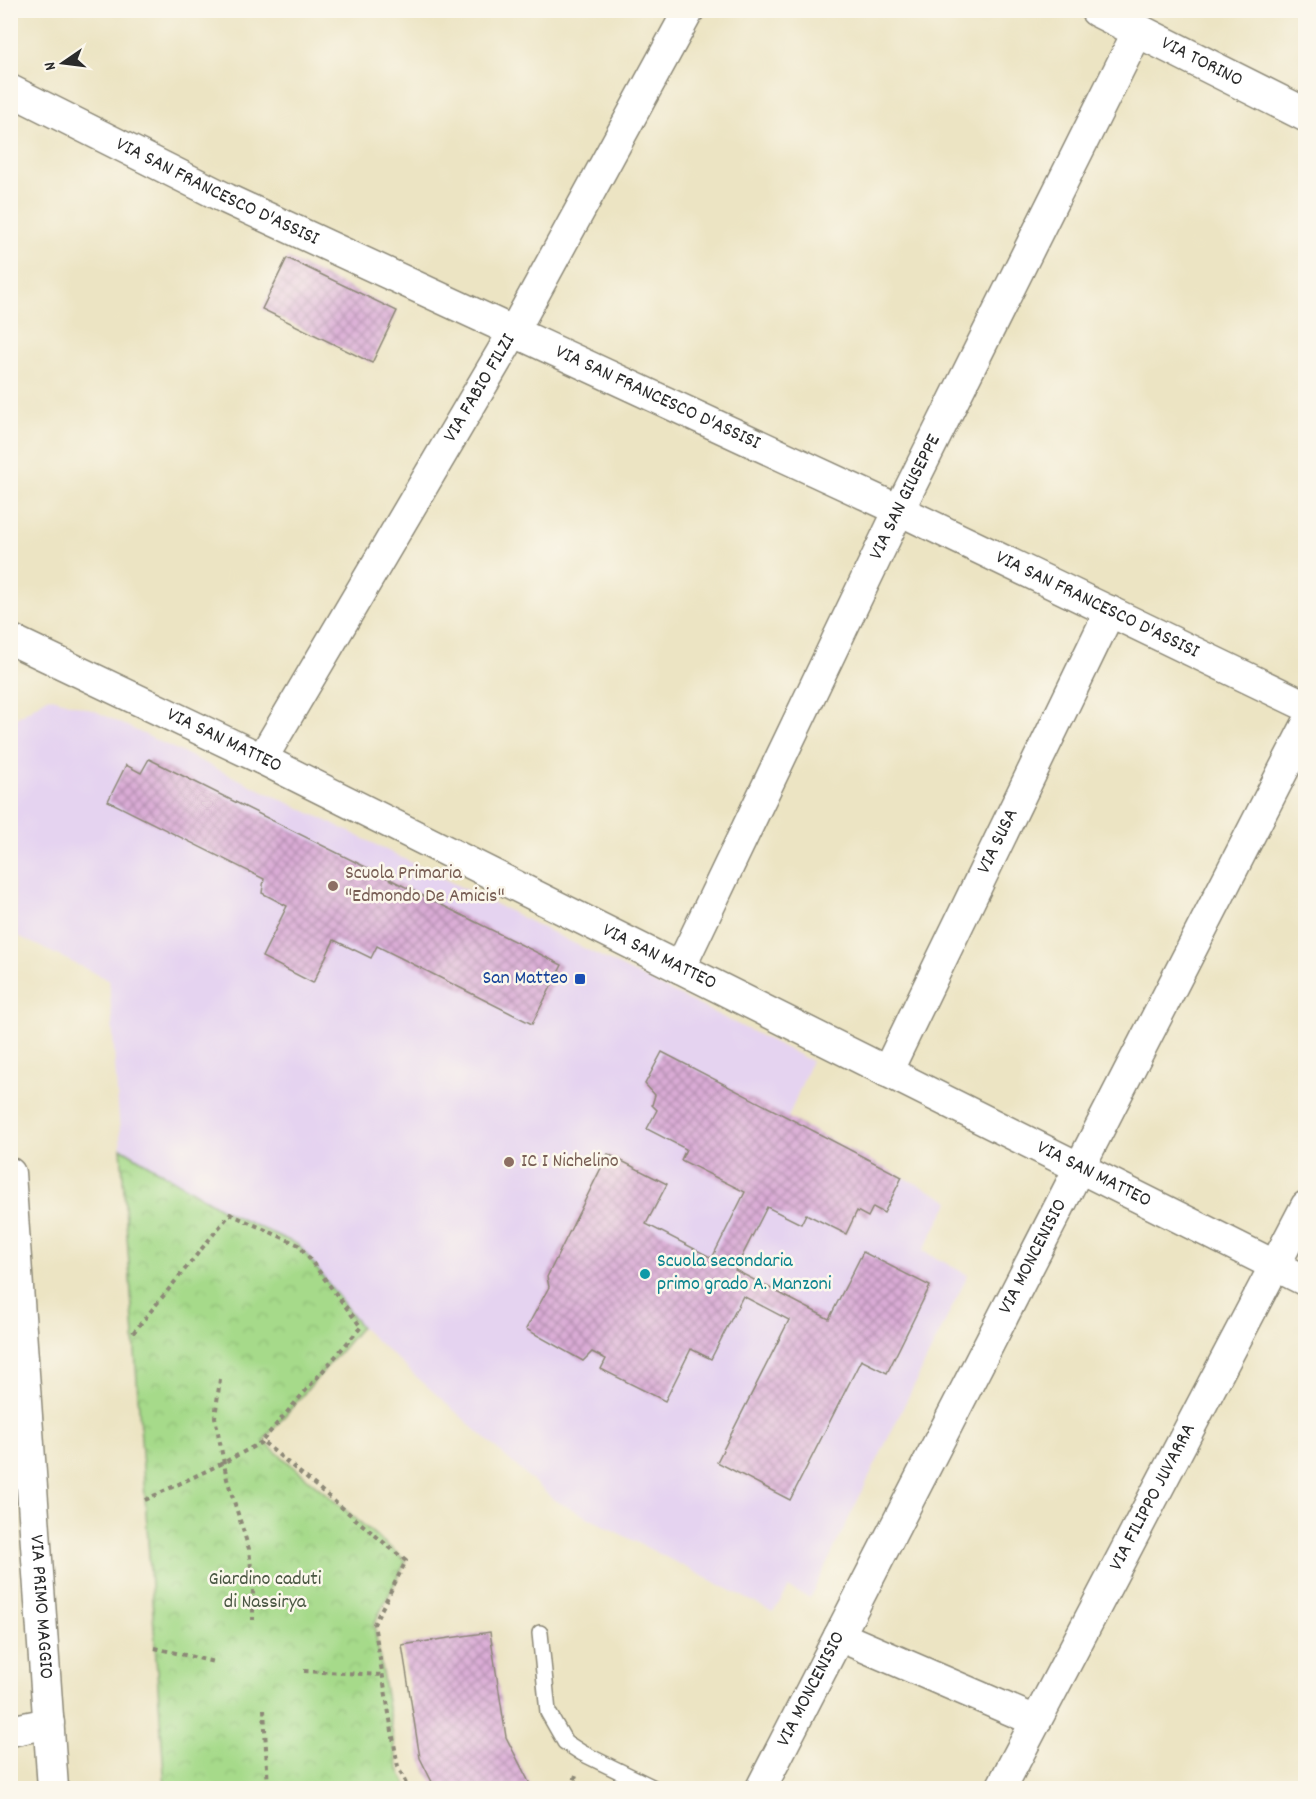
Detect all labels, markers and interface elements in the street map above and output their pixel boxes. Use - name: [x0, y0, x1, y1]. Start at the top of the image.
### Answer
- street label: VIA TORINO: [1156, 30, 1247, 95]
- north arrow: [33, 33, 93, 93]
- text: N: [39, 59, 63, 73]
- street label: VIA SAN FRANCESCO D'ASSISI: [111, 131, 323, 254]
- street label: VIA FABIO FILZI: [437, 329, 523, 448]
- street label: VIA SAN FRANCESCO D'ASSISI: [550, 339, 764, 458]
- street label: VIA SAN GIUSEPPE: [863, 430, 948, 565]
- street label: VIA SAN FRANCESCO D'ASSISI: [990, 544, 1203, 666]
- street label: VIA SAN MATTEO: [162, 701, 286, 781]
- street label: VIA SUSA: [971, 804, 1026, 879]
- place label: Scuola Primaria "Edmondo De Amicis": [345, 860, 505, 911]
- marker: Scuola Primaria "Edmondo De Amicis": [326, 879, 340, 893]
- street label: VIA SAN MATTEO: [597, 917, 721, 998]
- place label: San Matteo: [482, 965, 568, 993]
- marker: San Matteo: [573, 972, 587, 986]
- street label: VIA SAN MATTEO: [1032, 1134, 1156, 1215]
- place label: IC I Nichelino: [521, 1148, 619, 1176]
- marker: IC I Nichelino: [502, 1155, 516, 1169]
- street label: VIA MONCENISIO: [992, 1194, 1075, 1319]
- place label: Scuola secondaria primo grado A. Manzoni: [657, 1248, 832, 1299]
- marker: Scuola secondaria primo grado A. Manzoni: [638, 1267, 652, 1281]
- street label: VIA FILIPPO JUVARRA: [1103, 1419, 1204, 1576]
- street label: VIA PRIMO MAGGIO: [21, 1534, 59, 1680]
- park label: Giardino caduti di Nassirya: [209, 1566, 322, 1617]
- street label: VIA MONCENISIO: [770, 1627, 853, 1752]

